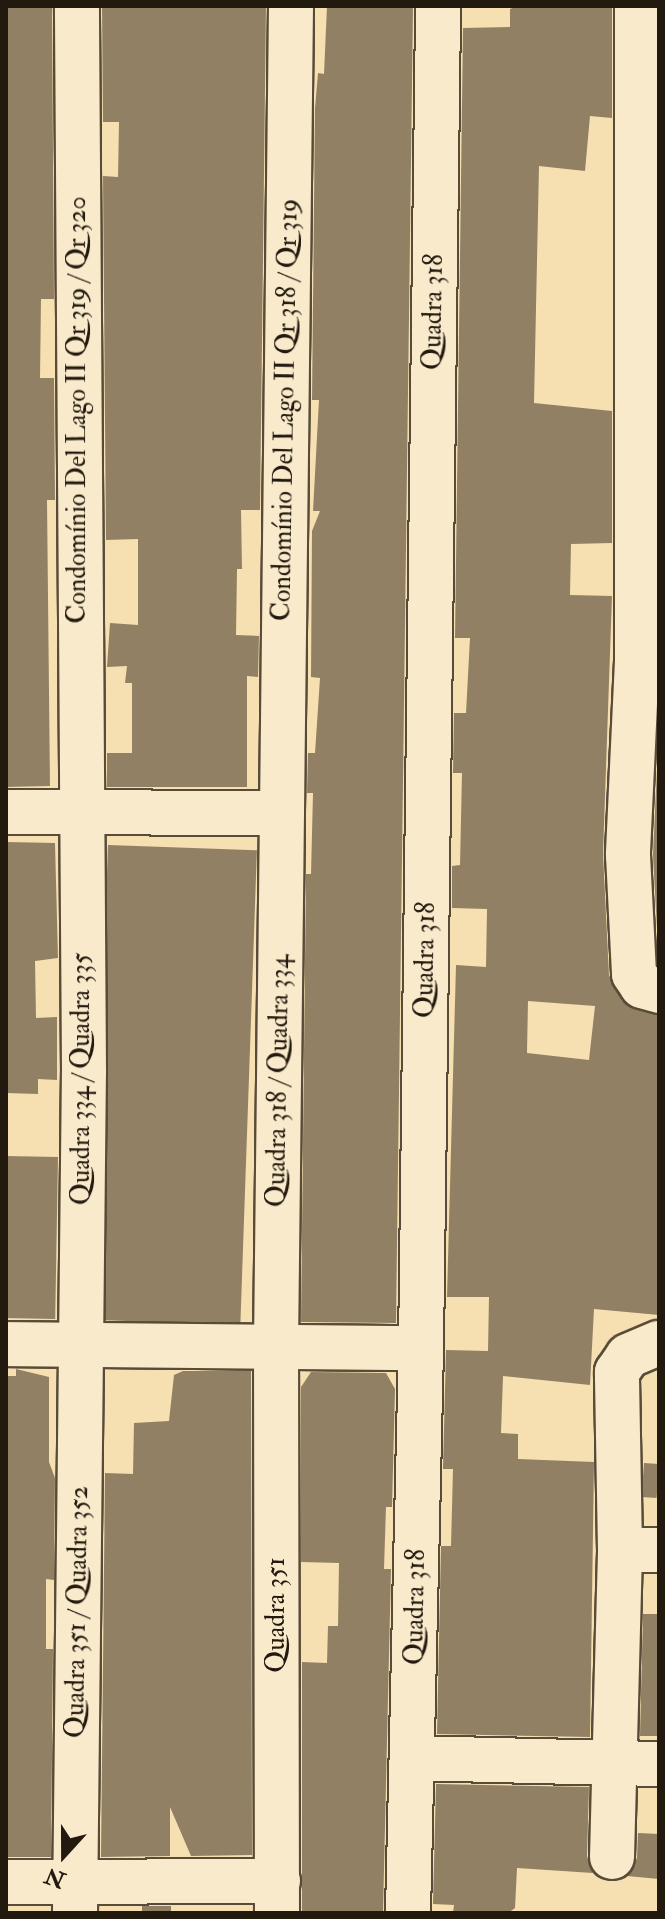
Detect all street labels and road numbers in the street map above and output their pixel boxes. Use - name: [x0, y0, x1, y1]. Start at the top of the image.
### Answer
- street label: Condomínio Del Lago II Qr 319 / Qr 320: [62, 196, 94, 624]
- street label: Condomínio Del Lago II Qr 318 / Qr 319: [267, 199, 305, 621]
- street label: Quadra 318: [417, 254, 451, 370]
- street label: Quadra 318: [409, 902, 443, 1018]
- street label: Quadra 334 / Quadra 335: [66, 953, 98, 1205]
- street label: Quadra 318 / Quadra 334: [261, 955, 297, 1207]
- street label: Quadra 351 / Quadra 352: [60, 1486, 96, 1738]
- street label: Quadra 318: [399, 1549, 433, 1665]
- street label: Quadra 351: [261, 1557, 293, 1673]

